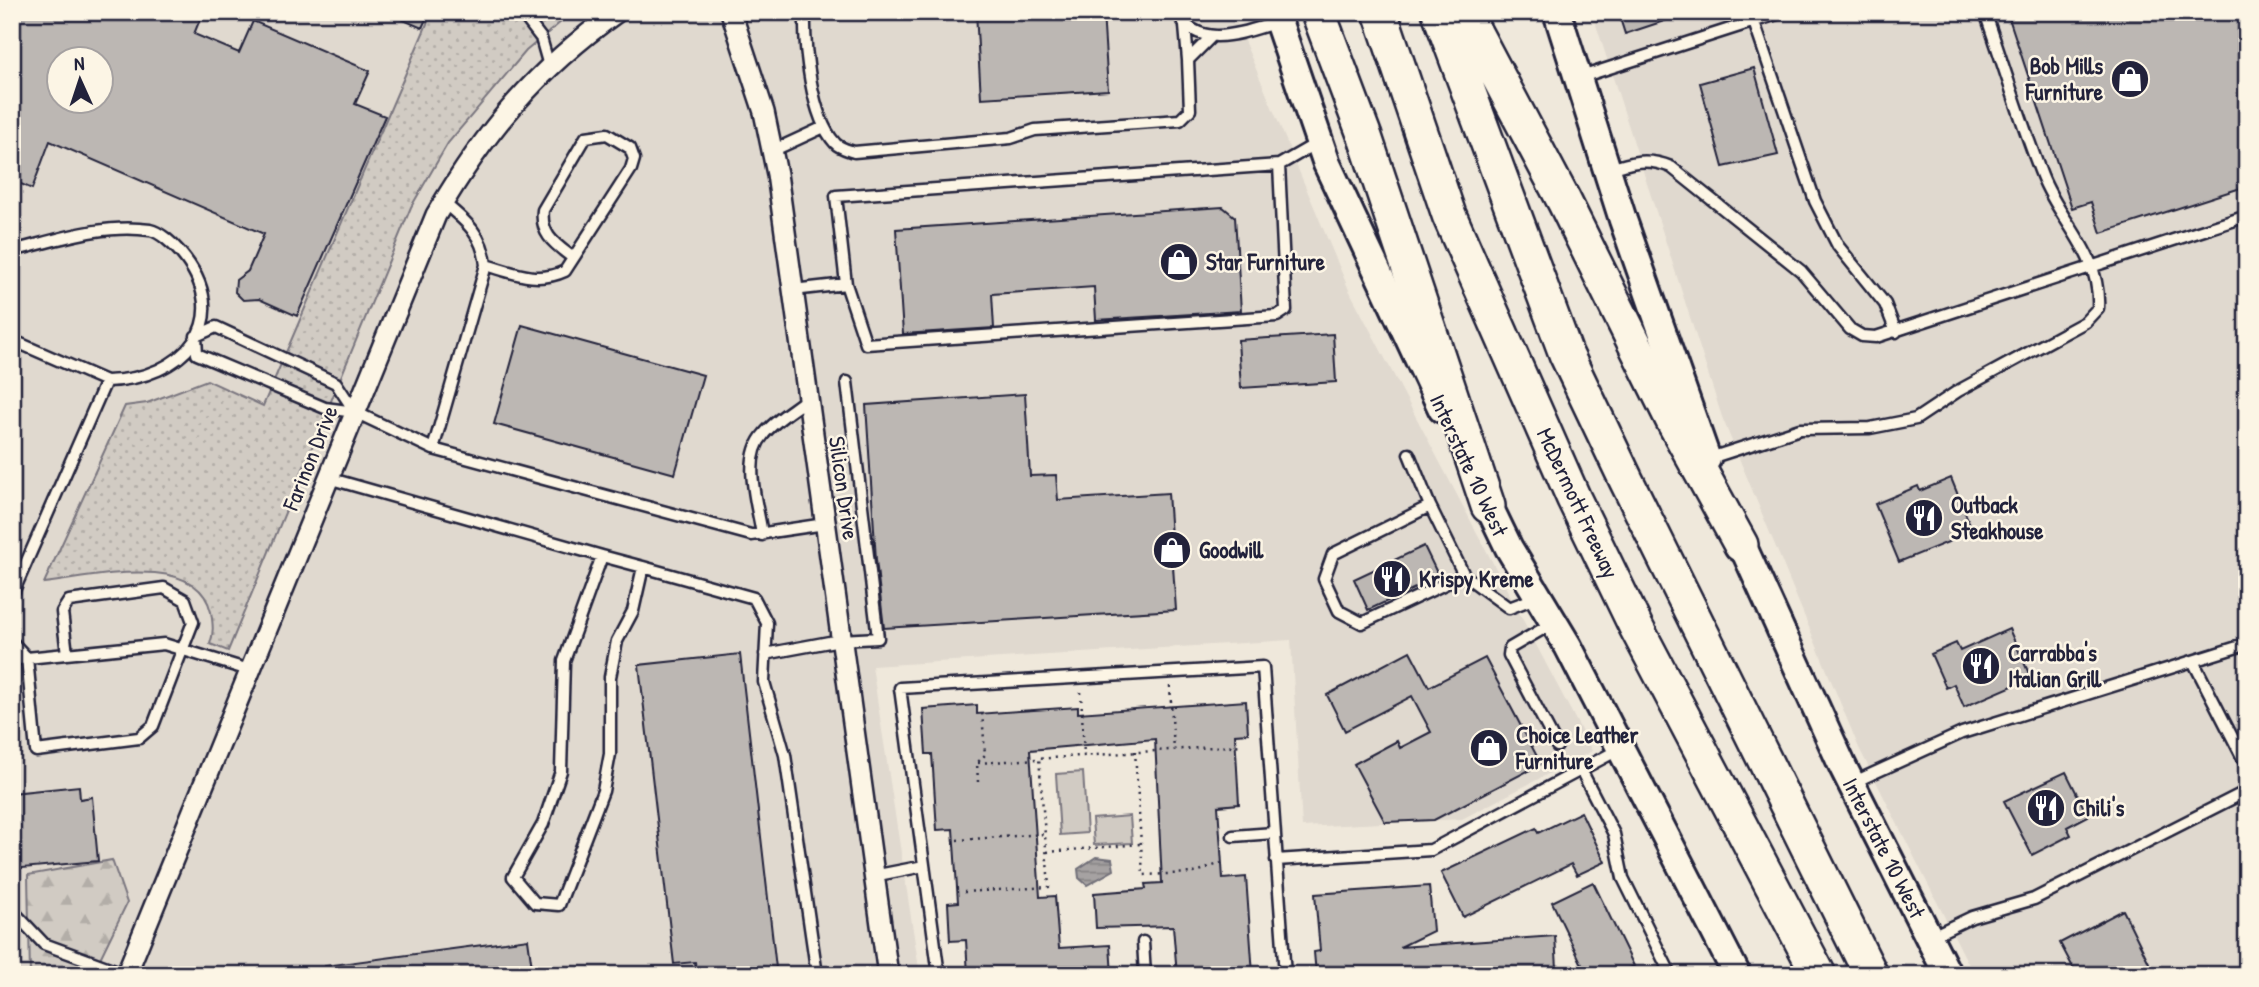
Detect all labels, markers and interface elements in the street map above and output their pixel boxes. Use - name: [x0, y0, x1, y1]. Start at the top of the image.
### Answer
- north arrow: [46, 46, 116, 116]
- text: N: [73, 50, 85, 76]
- place label: Bob Mills Furniture: [2025, 50, 2104, 107]
- shop icon: Bob Mills Furniture: [2109, 58, 2151, 100]
- shop icon: Star Furniture: [1158, 241, 1200, 283]
- place label: Star Furniture: [1206, 246, 1326, 277]
- street label: Interstate 10 West: [1423, 388, 1516, 542]
- street label: Farinon Drive: [274, 401, 345, 516]
- street label: McDermott Freeway: [1530, 422, 1627, 583]
- street label: Silicon Drive: [822, 434, 867, 542]
- place label: Outback Steakhouse: [1951, 489, 2044, 546]
- restaurant icon: Outback Steakhouse: [1903, 497, 1945, 539]
- shop icon: Goodwill: [1151, 529, 1193, 571]
- place label: Goodwill: [1199, 534, 1264, 565]
- restaurant icon: Krispy Kreme: [1371, 558, 1413, 600]
- place label: Krispy Kreme: [1419, 563, 1534, 595]
- place label: Carrabba's Italian Grill: [2008, 637, 2102, 694]
- restaurant icon: Carrabba's Italian Grill: [1960, 645, 2002, 687]
- place label: Choice Leather Furniture: [1515, 719, 1639, 776]
- shop icon: Choice Leather Furniture: [1468, 727, 1510, 769]
- street label: Interstate 10 West: [1836, 772, 1934, 924]
- restaurant icon: Chili's: [2025, 787, 2067, 829]
- place label: Chili's: [2073, 792, 2124, 823]

